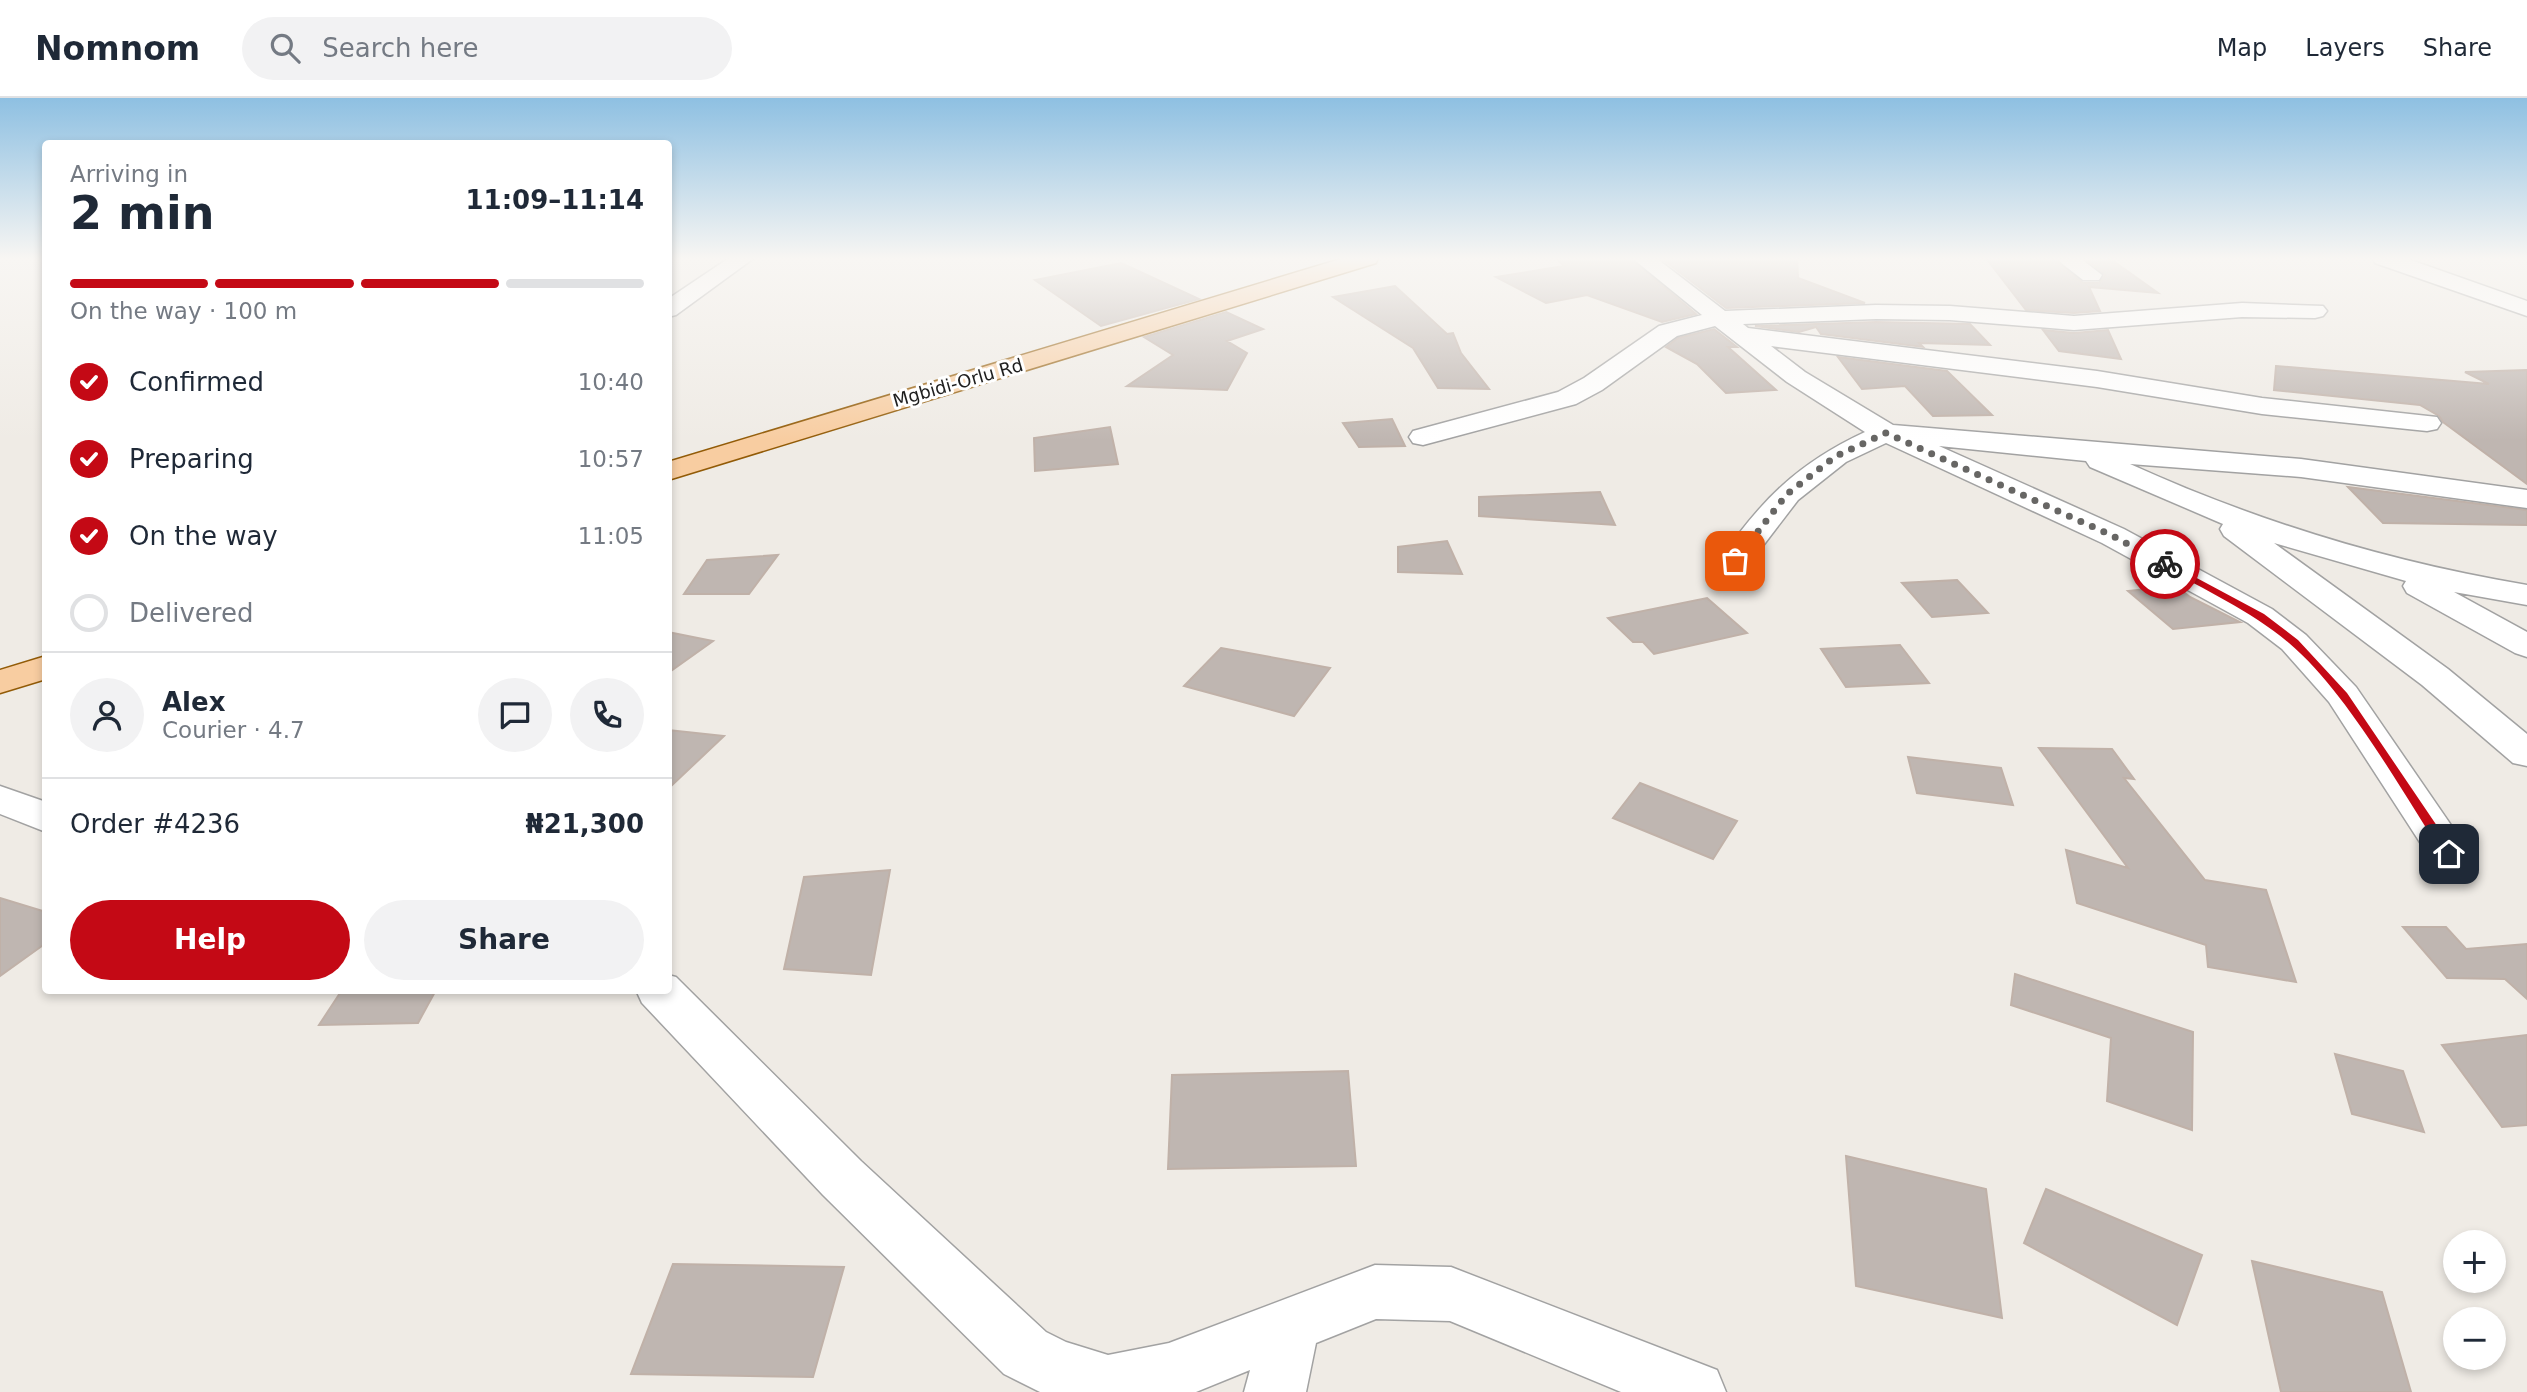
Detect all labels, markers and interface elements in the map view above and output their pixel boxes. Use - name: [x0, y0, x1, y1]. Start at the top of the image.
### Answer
- search box: [242, 17, 732, 80]
- text: Nomnom: [35, 29, 200, 68]
- icon: search: [266, 29, 304, 67]
- text: Search here: [322, 33, 478, 63]
- text: Map: [2217, 34, 2267, 62]
- text: Layers: [2305, 34, 2385, 62]
- text: Share: [2423, 34, 2492, 62]
- text: Arriving in: [70, 161, 188, 187]
- text: 11:09–11:14: [465, 185, 644, 215]
- text: 2 min: [70, 186, 214, 240]
- text: On the way · 100 m: [70, 298, 297, 324]
- street label: Mgbidi-Orlu Rd: [890, 354, 1025, 411]
- icon: check: [70, 363, 108, 401]
- text: Confirmed: [129, 367, 264, 397]
- text: 10:40: [578, 369, 644, 395]
- icon: check: [70, 440, 108, 478]
- text: Preparing: [129, 444, 254, 474]
- text: 10:57: [578, 446, 644, 472]
- icon: check: [70, 517, 108, 555]
- text: On the way: [129, 521, 278, 551]
- text: 11:05: [578, 523, 644, 549]
- courier: [2130, 529, 2200, 599]
- pin: [1705, 531, 1765, 591]
- icon: bag: [1716, 542, 1754, 580]
- icon: bike: [2146, 545, 2184, 583]
- text: Delivered: [129, 598, 253, 628]
- button: person: [70, 678, 144, 752]
- button: chat: [478, 678, 552, 752]
- button: phone: [570, 678, 644, 752]
- text: Alex: [162, 687, 225, 717]
- text: Courier · 4.7: [162, 717, 305, 743]
- text: Order #4236: [70, 809, 240, 839]
- text: ₦21,300: [526, 809, 644, 839]
- pin: [2419, 824, 2479, 884]
- icon: home: [2430, 835, 2468, 873]
- button: Help: [70, 900, 350, 980]
- button: Share: [364, 900, 644, 980]
- map controls: [2443, 1230, 2506, 1370]
- button: +: [2443, 1230, 2506, 1293]
- button: −: [2443, 1307, 2506, 1370]

